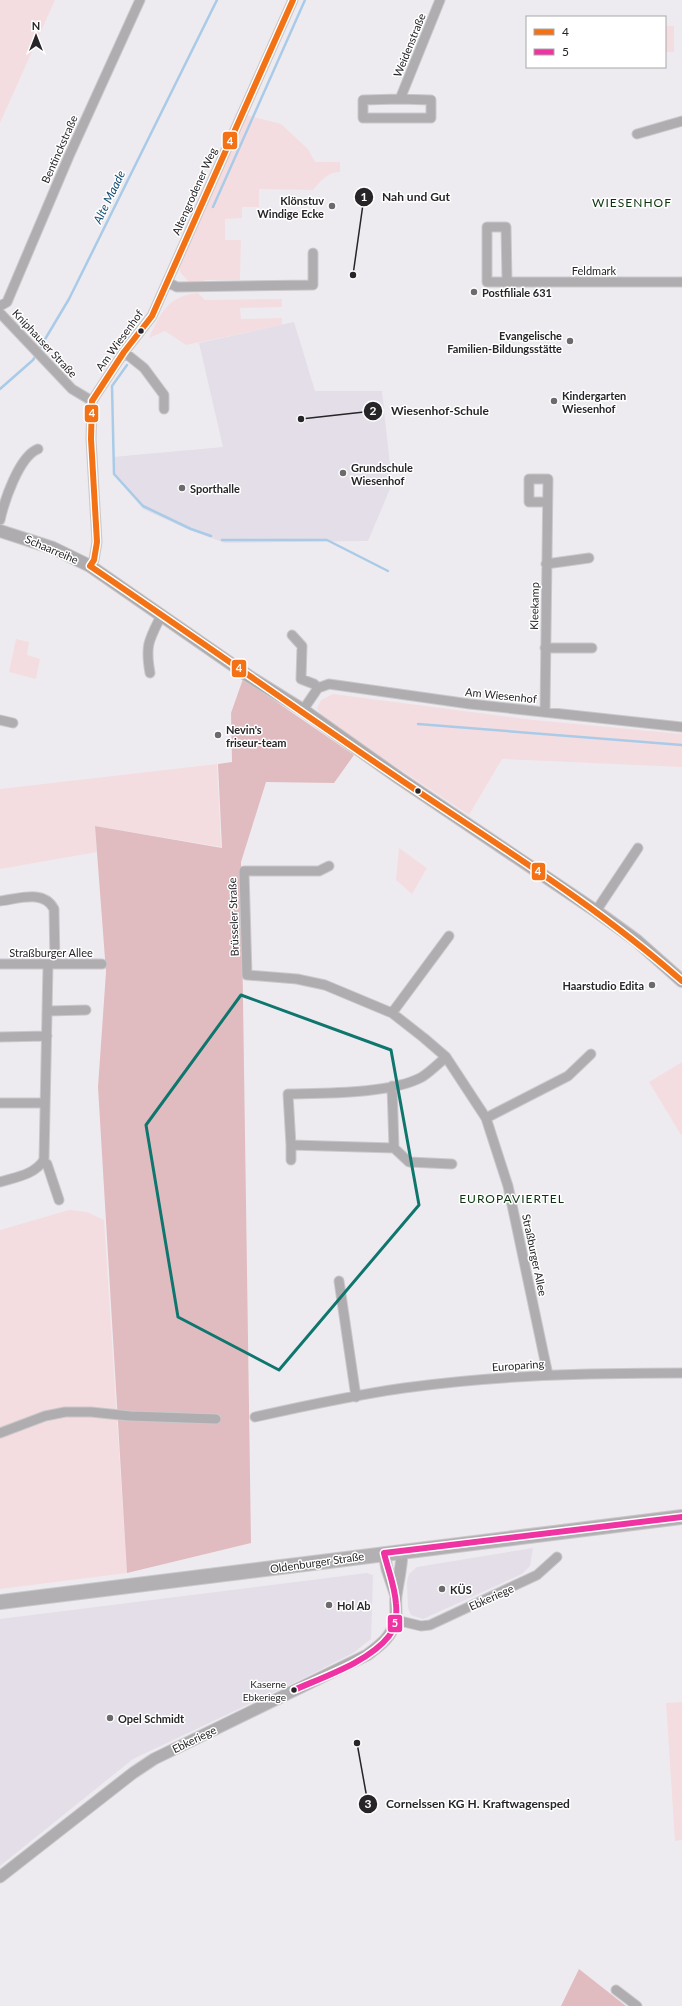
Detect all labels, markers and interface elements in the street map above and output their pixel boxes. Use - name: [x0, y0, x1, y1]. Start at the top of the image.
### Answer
- street label: Weidenstraße: [390, 11, 428, 79]
- north arrow: [16, 16, 56, 56]
- legend: [526, 16, 666, 68]
- text: N: [32, 19, 40, 32]
- text: 4: [562, 24, 569, 39]
- text: 5: [562, 44, 569, 59]
- street label: Bentinckstraße: [38, 113, 80, 185]
- line badge: 4: [222, 131, 238, 150]
- text: 4: [227, 134, 234, 147]
- street label: Altengrodener Weg: [169, 145, 219, 237]
- water label: Alte Maade: [89, 168, 128, 227]
- callout: Nah und Gut: [354, 185, 458, 209]
- text: 1: [361, 189, 368, 204]
- text: Nah und Gut: [382, 189, 451, 204]
- place label: Klönstuv Windige Ecke: [257, 194, 324, 220]
- district label: WIESENHOF: [592, 195, 672, 210]
- marker: Klönstuv Windige Ecke: [327, 201, 337, 211]
- street label: Feldmark: [572, 264, 617, 277]
- place label: Postfiliale 631: [482, 286, 552, 299]
- marker: Postfiliale 631: [469, 287, 479, 297]
- street label: Kniphauser Straße: [10, 306, 80, 380]
- street label: Am Wiesenhof: [93, 307, 145, 373]
- unlabelled marker: [136, 326, 146, 336]
- place label: Evangelische Familien-Bildungsstätte: [447, 329, 562, 355]
- marker: Evangelische Familien-Bildungsstätte: [565, 336, 575, 346]
- place label: Kindergarten Wiesenhof: [562, 389, 626, 415]
- marker: Kindergarten Wiesenhof: [549, 396, 559, 406]
- callout: Wiesenhof-Schule: [363, 399, 497, 423]
- text: 2: [370, 403, 377, 418]
- text: Wiesenhof-Schule: [391, 403, 490, 418]
- line badge: 4: [84, 404, 99, 423]
- text: 4: [89, 406, 96, 419]
- place label: Grundschule Wiesenhof: [351, 461, 413, 487]
- marker: Grundschule Wiesenhof: [338, 468, 348, 478]
- place label: Sporthalle: [190, 482, 240, 495]
- marker: Sporthalle: [177, 483, 187, 493]
- street label: Schaarreihe: [23, 532, 81, 566]
- street label: Kleekamp: [527, 582, 541, 630]
- line badge: 4: [231, 659, 247, 678]
- text: 4: [236, 661, 243, 674]
- street label: Am Wiesenhof: [465, 685, 538, 705]
- place label: Nevin's friseur-team: [226, 723, 287, 749]
- marker: Nevin's friseur-team: [213, 730, 223, 740]
- unlabelled marker: [413, 786, 423, 796]
- line badge: 4: [531, 862, 546, 881]
- text: 4: [535, 864, 542, 877]
- street label: Brüsseler Straße: [225, 877, 241, 957]
- street label: Straßburger Allee: [9, 946, 93, 959]
- place label: Haarstudio Edita: [562, 979, 644, 992]
- marker: Haarstudio Edita: [647, 980, 657, 990]
- district label: EUROPAVIERTEL: [459, 1191, 565, 1206]
- street label: Straßburger Allee: [520, 1213, 550, 1297]
- street label: Europaring: [491, 1357, 545, 1373]
- street label: Oldenburger Straße: [269, 1549, 365, 1575]
- street label: Ebkeriege: [467, 1581, 515, 1613]
- place label: KÜS: [450, 1583, 472, 1596]
- marker: KÜS: [437, 1584, 447, 1594]
- place label: Hol Ab: [337, 1599, 371, 1612]
- marker: Hol Ab: [324, 1600, 334, 1610]
- line badge: 5: [387, 1614, 403, 1633]
- text: 5: [392, 1616, 398, 1629]
- place label: Kaserne Ebkeriege: [243, 1678, 286, 1703]
- marker: Kaserne Ebkeriege: [289, 1685, 299, 1695]
- place label: Opel Schmidt: [118, 1712, 185, 1725]
- marker: Opel Schmidt: [105, 1713, 115, 1723]
- street label: Ebkeriege: [170, 1723, 218, 1755]
- callout: Cornelssen KG H. Kraftwagensped: [358, 1792, 578, 1816]
- text: 3: [365, 1796, 372, 1811]
- text: Cornelssen KG H. Kraftwagensped: [386, 1796, 570, 1811]

